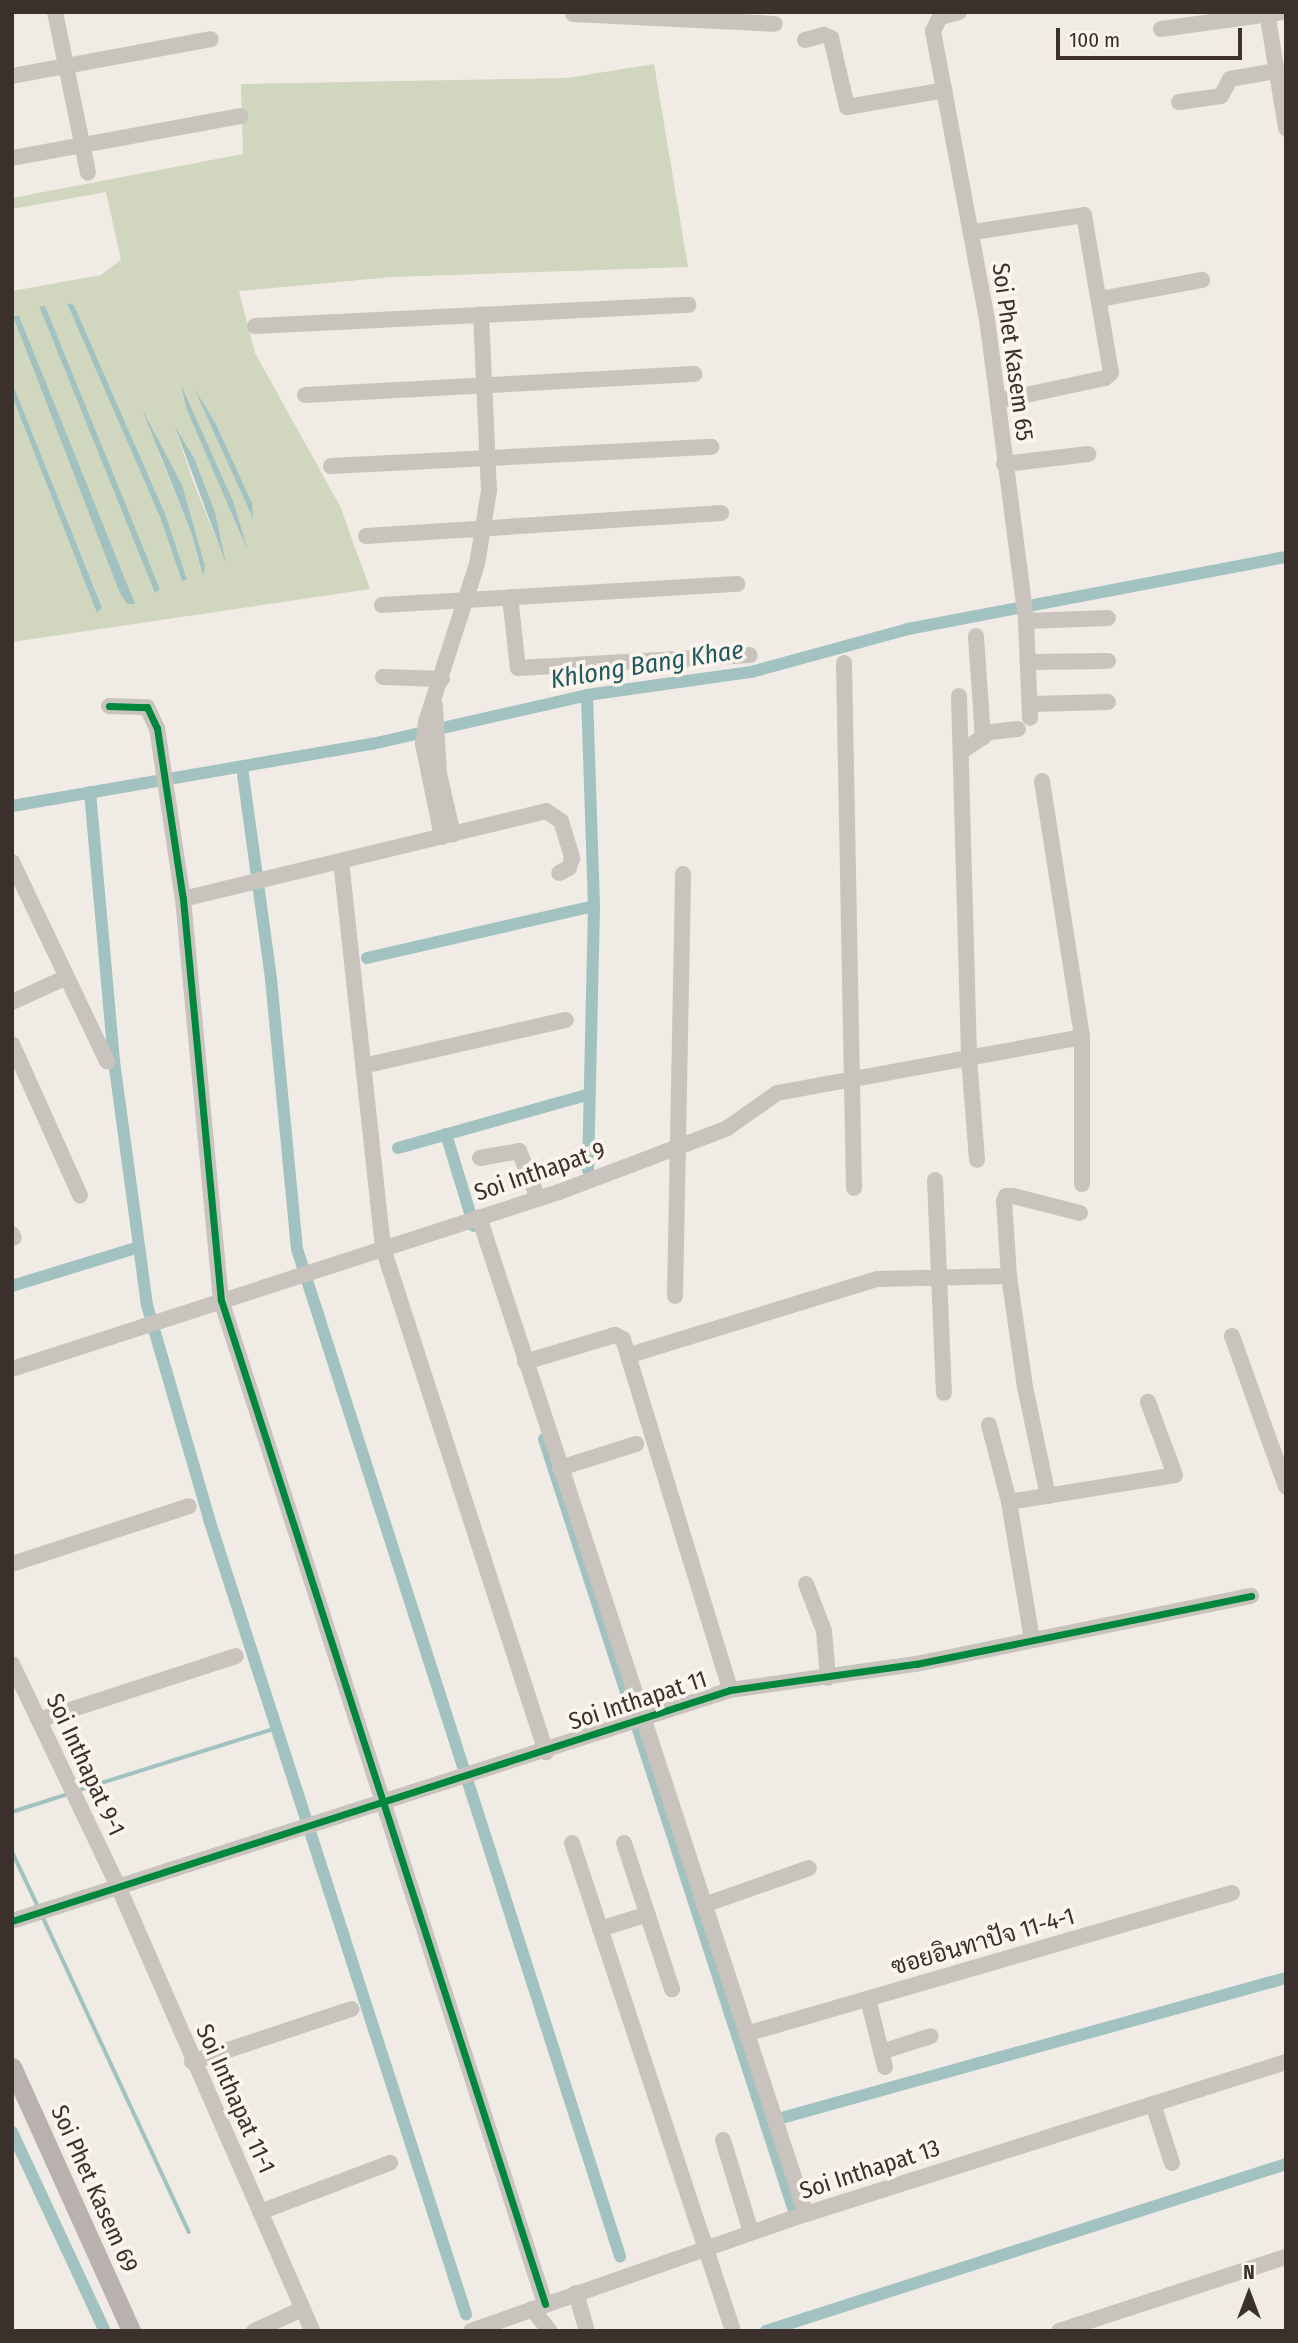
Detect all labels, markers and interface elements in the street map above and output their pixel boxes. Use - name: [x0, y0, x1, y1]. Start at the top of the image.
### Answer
- scale bar: [1060, 14, 1246, 58]
- text: 100 m: [1069, 27, 1120, 53]
- street label: Soi Phet Kasem 65: [985, 261, 1039, 443]
- water label: Khlong Bang Khae: [548, 634, 746, 696]
- street label: Soi Inthapat 9: [471, 1136, 609, 1208]
- street label: Soi Inthapat 11: [565, 1665, 711, 1737]
- street label: Soi Inthapat 9-1: [40, 1689, 130, 1841]
- street label: ซอยอินทาปัจ 11-4-1: [888, 1902, 1078, 1982]
- street label: Soi Inthapat 11-1: [189, 2020, 281, 2178]
- street label: Soi Phet Kasem 69: [44, 2101, 144, 2277]
- street label: Soi Inthapat 13: [796, 2134, 944, 2206]
- north arrow: [1214, 2259, 1284, 2329]
- text: N: [1243, 2261, 1255, 2284]

